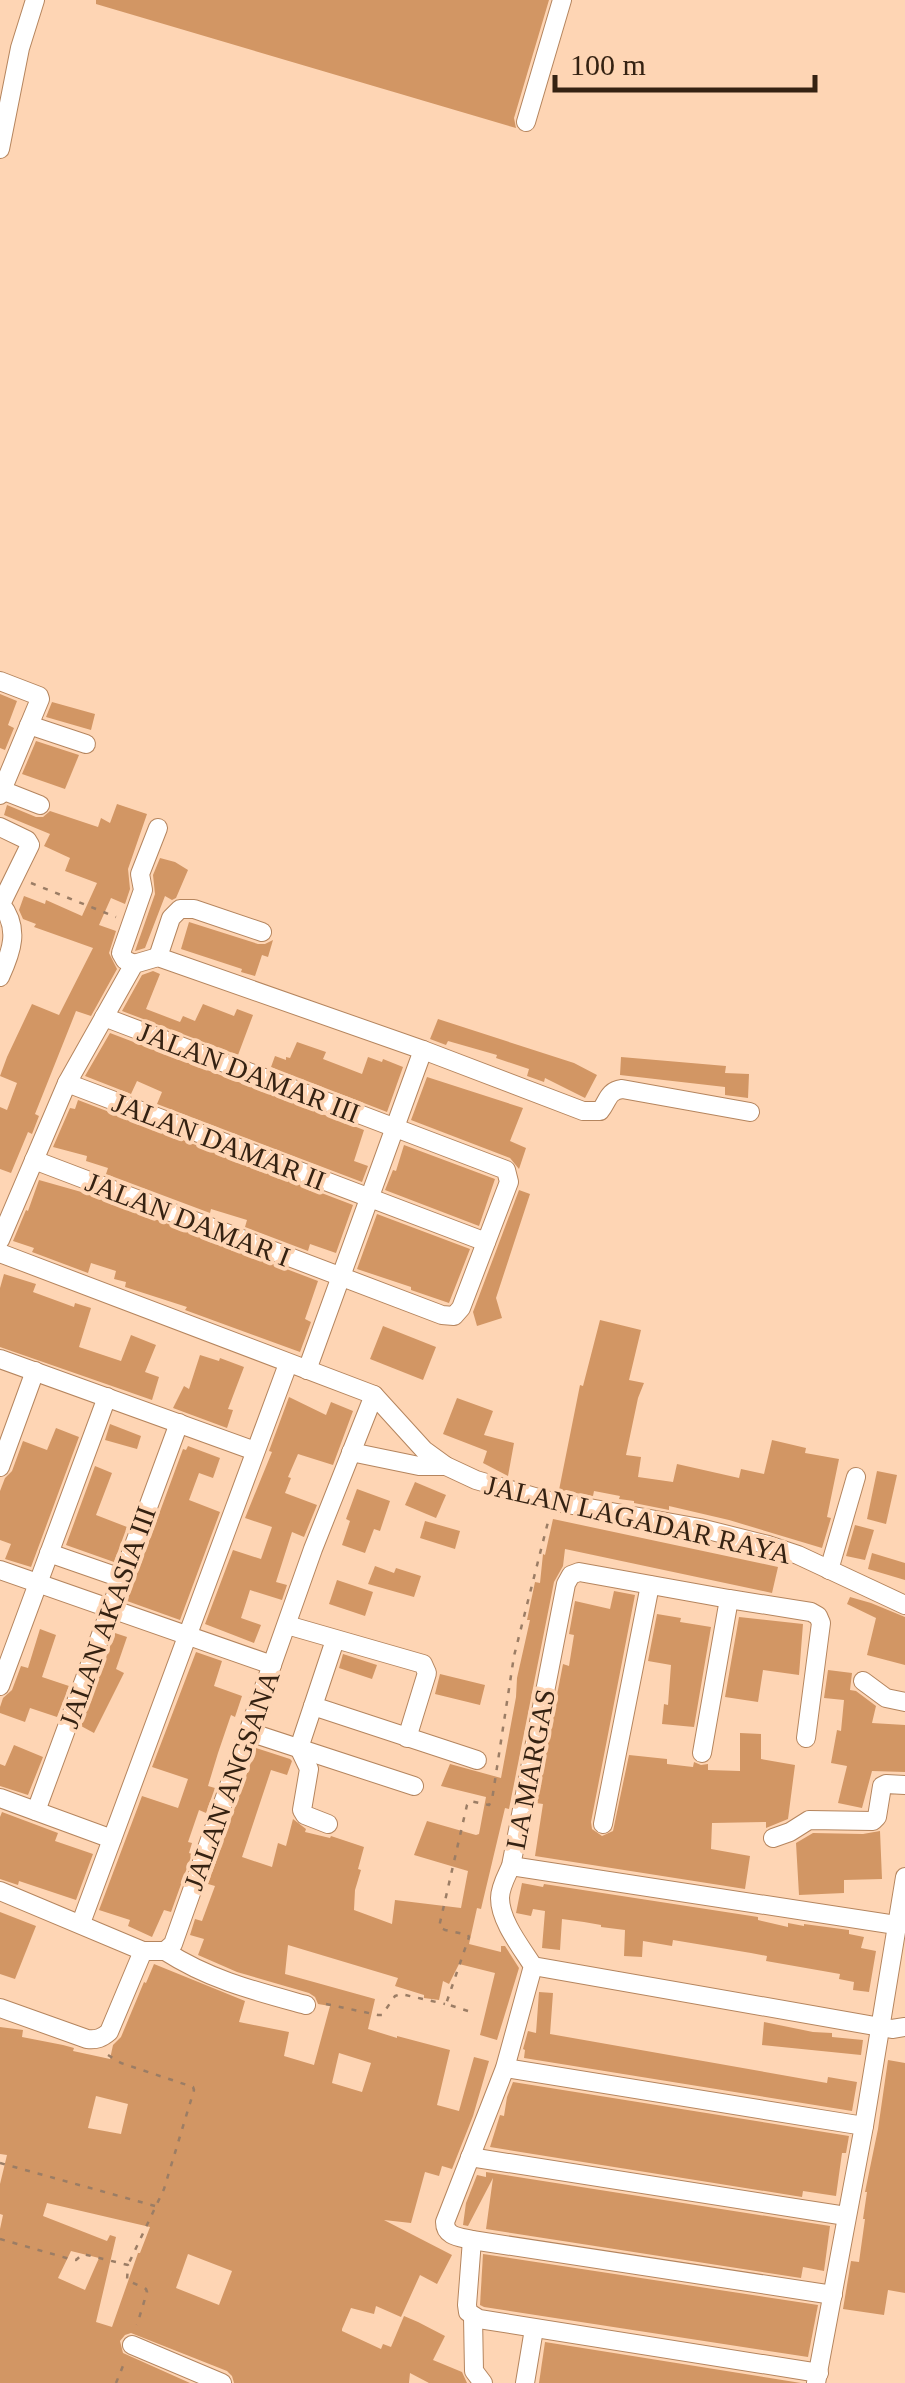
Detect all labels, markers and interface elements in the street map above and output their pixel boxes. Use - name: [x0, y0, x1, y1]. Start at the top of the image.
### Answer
- scale bar: [555, 30, 815, 92]
- text: 100 m: [570, 48, 646, 81]
- street label: JALAN DAMAR III: [134, 1016, 364, 1129]
- street label: JALAN DAMAR II: [108, 1087, 330, 1196]
- street label: JALAN DAMAR I: [81, 1166, 294, 1273]
- street label: JALAN LAGADAR RAYA: [482, 1469, 795, 1570]
- street label: JALAN AKASIA III: [53, 1502, 162, 1732]
- street label: JALAN ANGSANA: [177, 1666, 286, 1894]
- street label: LA MARGAS: [500, 1686, 561, 1852]

